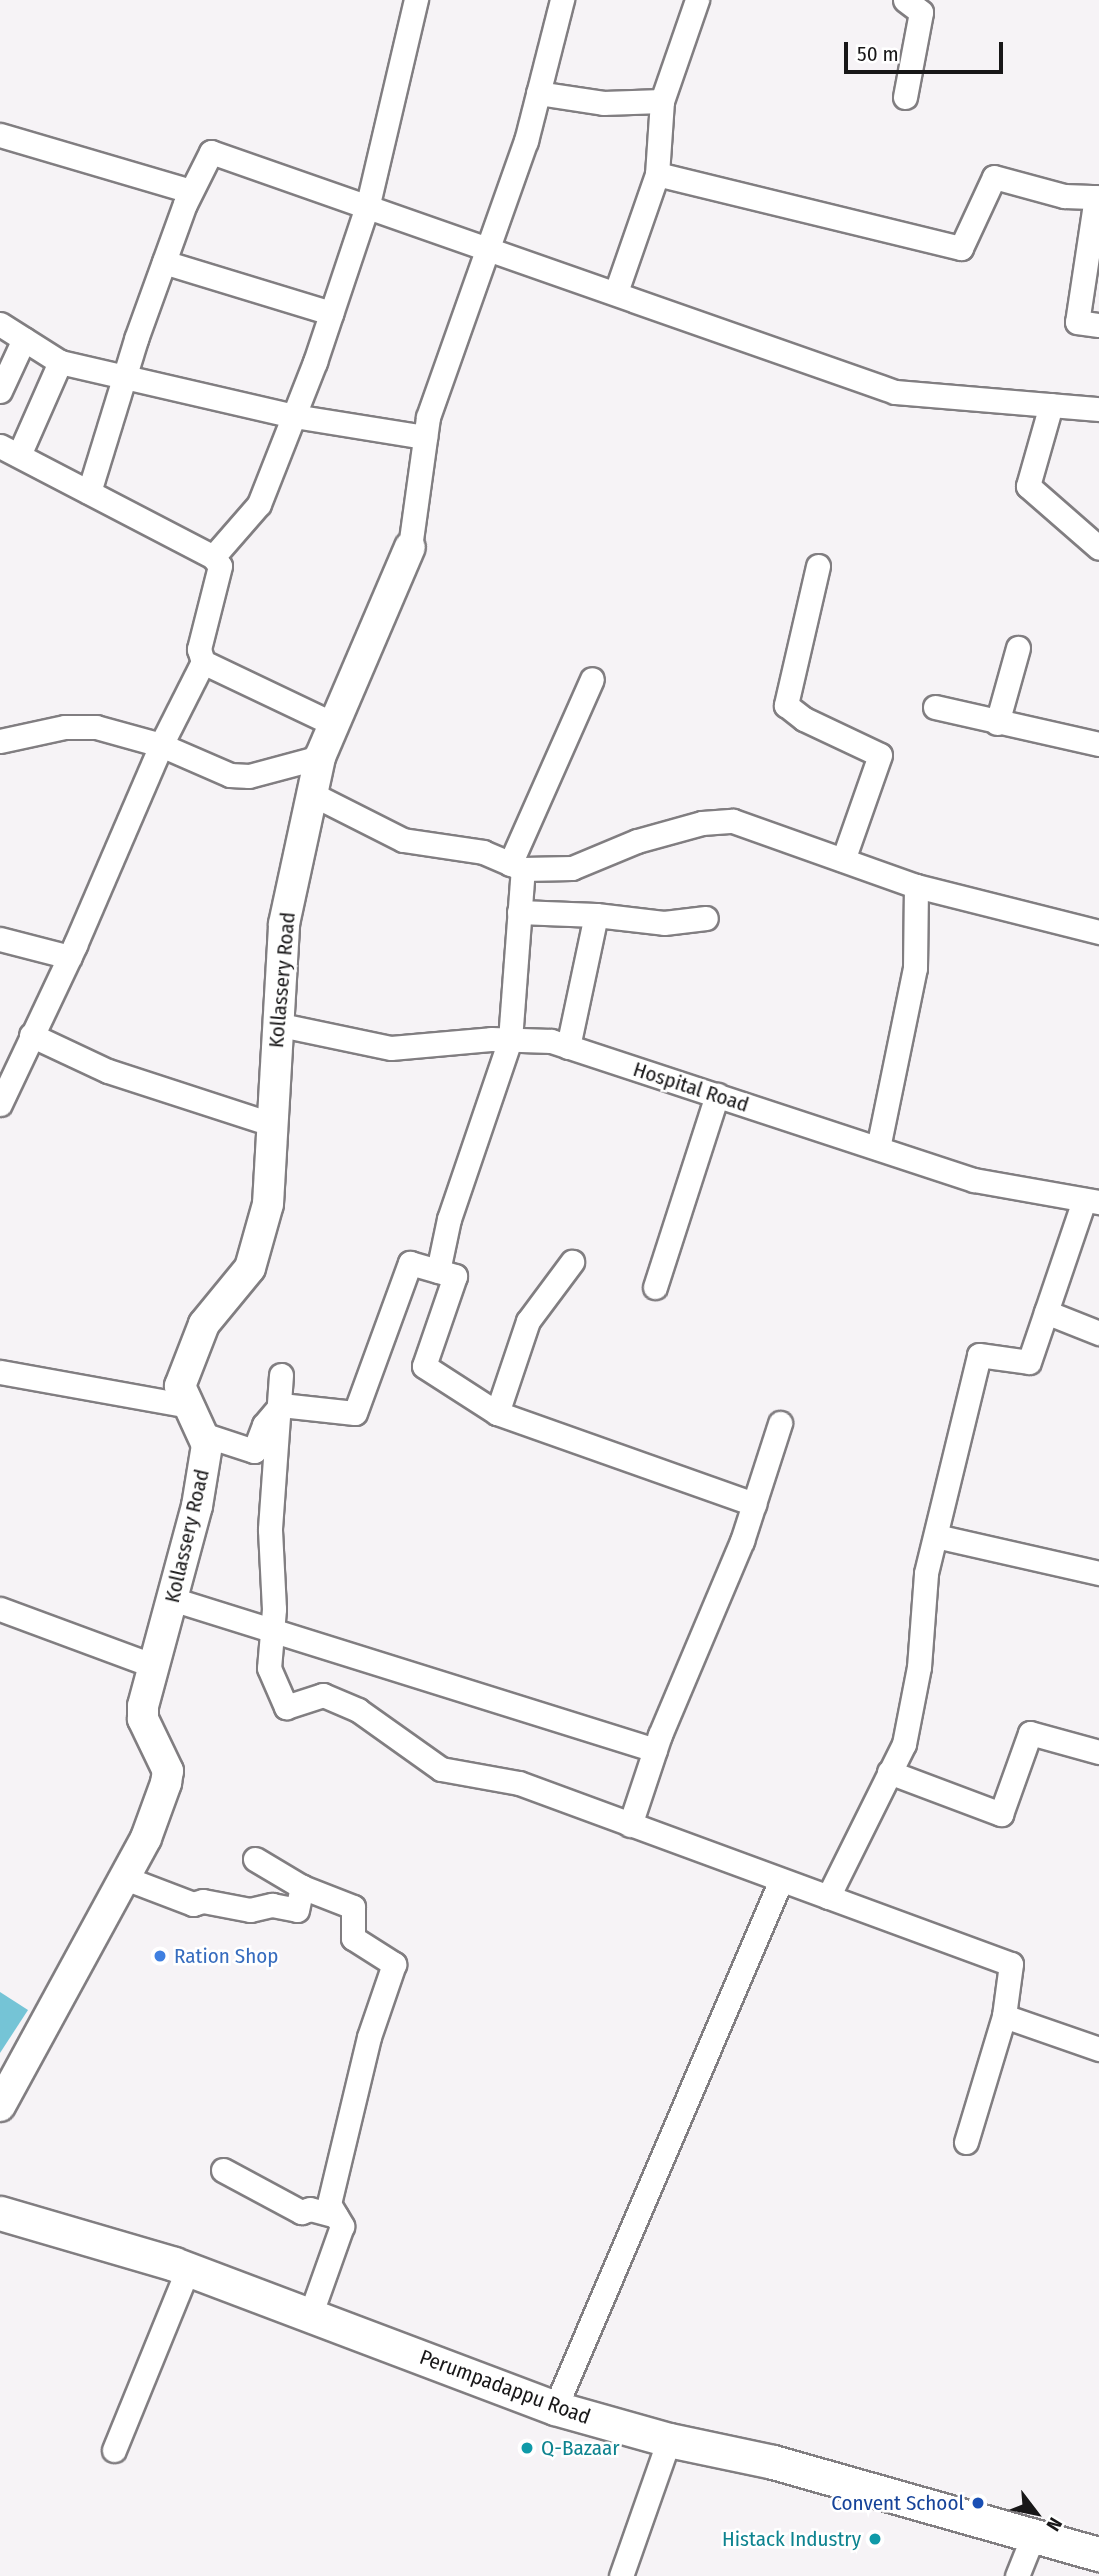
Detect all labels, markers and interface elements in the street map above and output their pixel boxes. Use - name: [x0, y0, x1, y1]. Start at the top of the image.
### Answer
- scale bar: [847, 28, 1006, 72]
- text: 50 m: [857, 41, 899, 67]
- street label: Kollassery Road: [264, 911, 300, 1049]
- street label: Hospital Road: [630, 1056, 752, 1118]
- street label: Kollassery Road: [159, 1467, 215, 1605]
- place label: Ration Shop: [174, 1943, 278, 1969]
- marker: Ration Shop: [152, 1948, 168, 1964]
- street label: Perumpadappu Road: [416, 2344, 594, 2430]
- place label: Q-Bazaar: [541, 2435, 620, 2461]
- marker: Q-Bazaar: [519, 2440, 535, 2456]
- north arrow: [1001, 2478, 1071, 2548]
- place label: Convent School: [831, 2490, 964, 2516]
- marker: Convent School: [970, 2495, 986, 2511]
- text: N: [1041, 2513, 1067, 2535]
- place label: Histack Industry: [722, 2526, 861, 2552]
- marker: Histack Industry: [867, 2531, 883, 2547]

